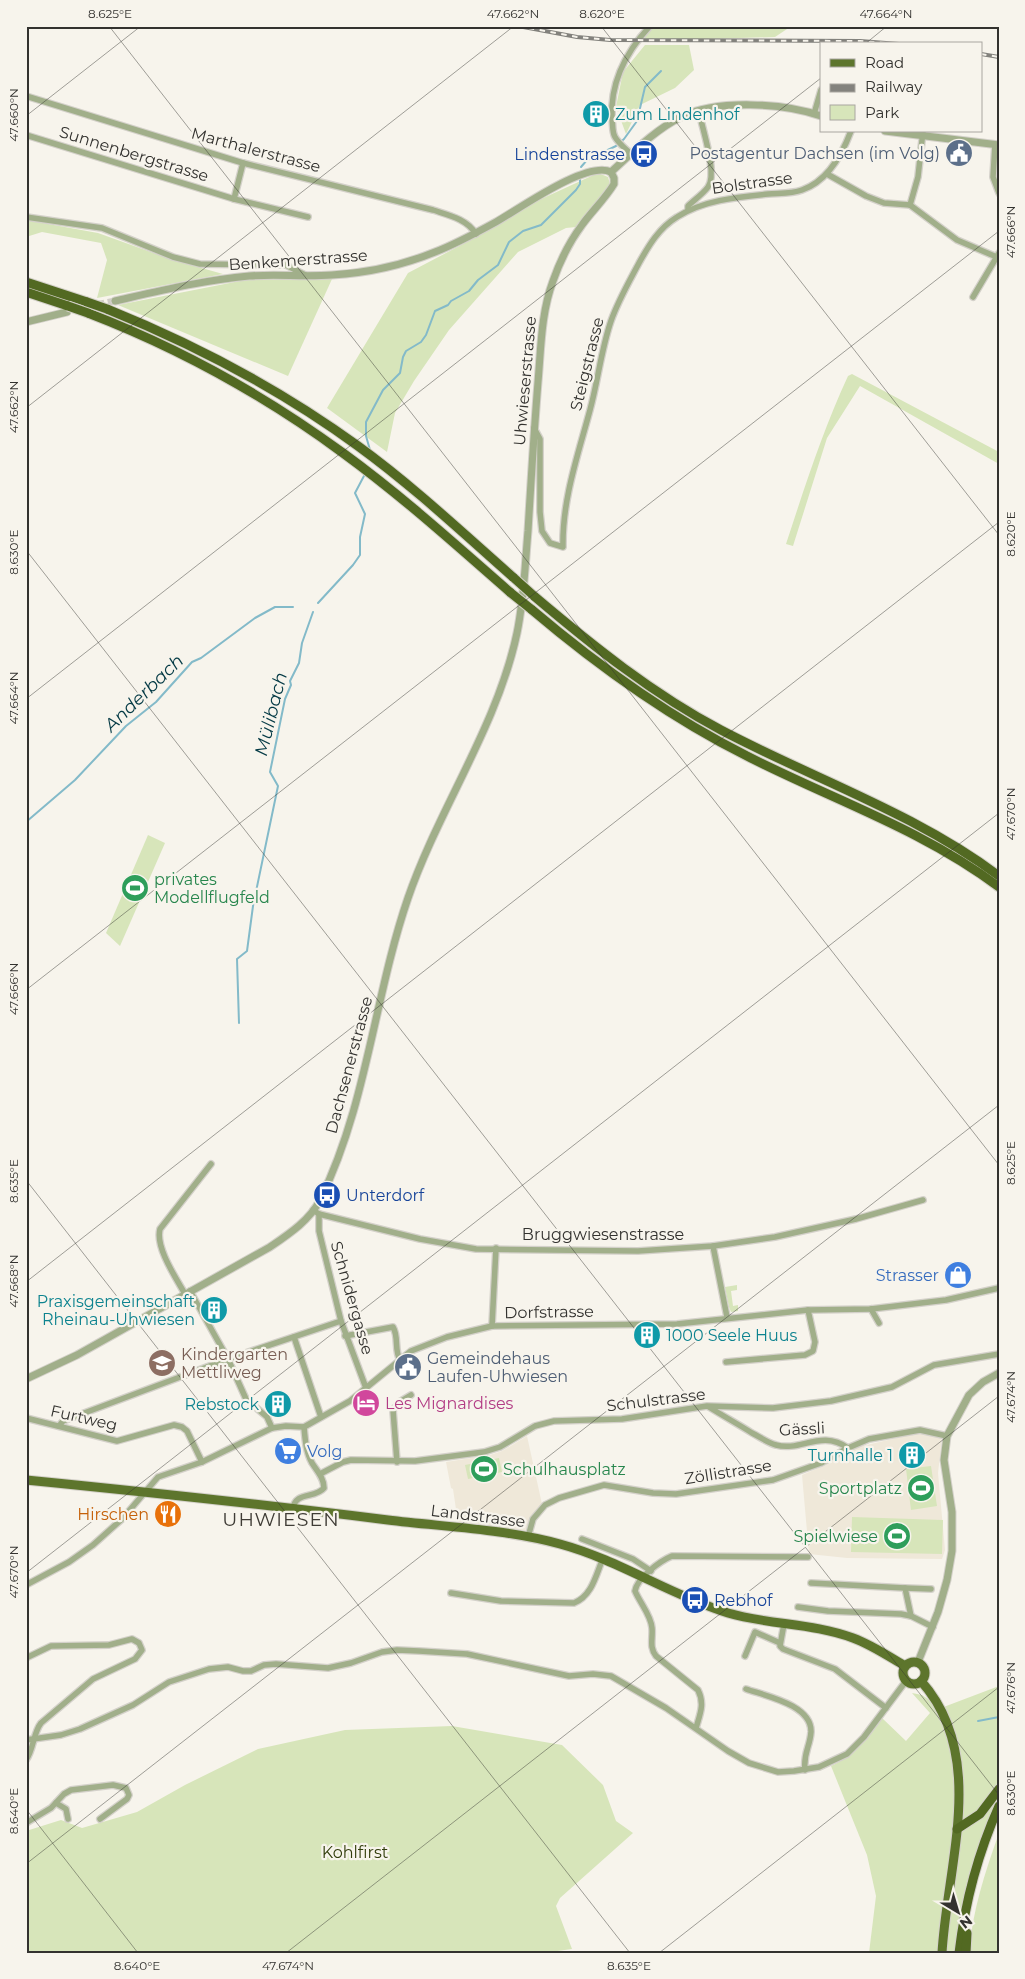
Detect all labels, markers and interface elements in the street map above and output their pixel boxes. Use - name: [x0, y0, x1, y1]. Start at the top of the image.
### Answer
- text: 8.625°E: [88, 6, 132, 21]
- text: 47.662°N: [487, 6, 539, 21]
- text: 8.620°E: [579, 6, 625, 21]
- text: 47.664°N: [859, 6, 913, 21]
- legend: [820, 42, 982, 132]
- text: Road: [865, 53, 904, 72]
- text: Railway: [865, 77, 923, 96]
- text: 47.660°N: [6, 88, 21, 142]
- building icon: Zum Lindenhof: [581, 99, 611, 129]
- text: Park: [865, 103, 899, 122]
- place label: Zum Lindenhof: [615, 105, 740, 124]
- street label: Sunnenbergstrasse: [57, 122, 211, 186]
- street label: Marthalerstrasse: [189, 124, 323, 176]
- public building icon: Postagentur Dachsen (im Volg): [944, 138, 974, 168]
- bus stop icon: Lindenstrasse: [629, 139, 659, 169]
- place label: Postagentur Dachsen (im Volg): [690, 144, 940, 163]
- place label: Lindenstrasse: [514, 145, 625, 164]
- street label: Bolstrasse: [710, 168, 794, 198]
- text: 47.666°N: [1003, 206, 1018, 258]
- street label: Benkemerstrasse: [228, 246, 368, 274]
- street label: Uhwieserstrasse: [510, 315, 540, 447]
- street label: Steigstrasse: [566, 315, 608, 413]
- text: 47.662°N: [6, 381, 21, 433]
- text: 8.620°E: [1003, 511, 1018, 557]
- text: 8.630°E: [6, 529, 21, 575]
- water label: Anderbach: [99, 650, 188, 737]
- water label: Mülibach: [250, 670, 292, 758]
- text: 47.664°N: [6, 671, 21, 725]
- text: 47.670°N: [1003, 788, 1018, 840]
- place label: privates Modellflugfeld: [154, 870, 270, 907]
- sports icon: privates Modellflugfeld: [120, 873, 150, 903]
- text: 47.666°N: [6, 963, 21, 1015]
- street label: Dachsenerstrasse: [322, 994, 376, 1136]
- text: 8.625°E: [1003, 1141, 1018, 1185]
- text: 8.635°E: [6, 1159, 21, 1203]
- bus stop icon: Unterdorf: [312, 1180, 342, 1210]
- place label: Unterdorf: [346, 1186, 425, 1205]
- street label: Bruggwiesenstrasse: [522, 1225, 684, 1244]
- street label: Schnidergasse: [327, 1239, 377, 1357]
- text: 47.668°N: [6, 1254, 21, 1308]
- shop icon: Strasser: [943, 1260, 973, 1290]
- place label: Strasser: [876, 1266, 939, 1285]
- place label: Praxisgemeinschaft Rheinau-Uhwiesen: [37, 1292, 195, 1329]
- building icon: Praxisgemeinschaft Rheinau-Uhwiesen: [199, 1295, 229, 1325]
- street label: Dorfstrasse: [504, 1302, 594, 1322]
- building icon: 1000 Seele Huus: [632, 1320, 662, 1350]
- place label: 1000 Seele Huus: [666, 1326, 798, 1345]
- place label: Kindergarten Mettliweg: [181, 1345, 288, 1382]
- school or university icon: Kindergarten Mettliweg: [147, 1348, 177, 1378]
- place label: Gemeindehaus Laufen-Uhwiesen: [427, 1349, 568, 1386]
- public building icon: Gemeindehaus Laufen-Uhwiesen: [393, 1352, 423, 1382]
- text: 47.674°N: [1003, 1371, 1018, 1423]
- street label: Schulstrasse: [606, 1385, 706, 1415]
- hotel icon: Les Mignardises: [351, 1388, 381, 1418]
- building icon: Rebstock: [263, 1389, 293, 1419]
- place label: Les Mignardises: [385, 1394, 514, 1413]
- place label: Rebstock: [184, 1395, 259, 1414]
- street label: Furtweg: [49, 1401, 119, 1435]
- street label: Gässli: [779, 1418, 825, 1440]
- supermarket icon: Volg: [273, 1436, 303, 1466]
- building icon: Turnhalle 1: [897, 1440, 927, 1470]
- place label: Volg: [307, 1442, 343, 1461]
- place label: Turnhalle 1: [808, 1446, 893, 1465]
- sports icon: Schulhausplatz: [469, 1454, 499, 1484]
- street label: Zöllistrasse: [683, 1456, 773, 1488]
- place label: Schulhausplatz: [503, 1460, 626, 1479]
- sports icon: Sportplatz: [906, 1473, 936, 1503]
- place label: Sportplatz: [819, 1479, 902, 1498]
- restaurant icon: Hirschen: [153, 1499, 183, 1529]
- street label: Landstrasse: [430, 1501, 526, 1531]
- place label: Hirschen: [77, 1505, 149, 1524]
- district label: UHWIESEN: [222, 1508, 340, 1531]
- sports icon: Spielwiese: [882, 1521, 912, 1551]
- place label: Spielwiese: [794, 1527, 878, 1546]
- text: 47.670°N: [6, 1546, 21, 1598]
- bus stop icon: Rebhof: [680, 1585, 710, 1615]
- place label: Rebhof: [714, 1591, 773, 1610]
- text: 47.676°N: [1003, 1662, 1018, 1714]
- text: 8.630°E: [1003, 1770, 1018, 1816]
- text: 8.640°E: [6, 1788, 21, 1834]
- park label: Kohlfirst: [322, 1843, 389, 1862]
- north arrow: [932, 1886, 982, 1936]
- text: N: [956, 1912, 976, 1933]
- text: 8.640°E: [114, 1958, 160, 1973]
- text: 47.674°N: [262, 1958, 314, 1973]
- text: 8.635°E: [607, 1958, 651, 1973]

